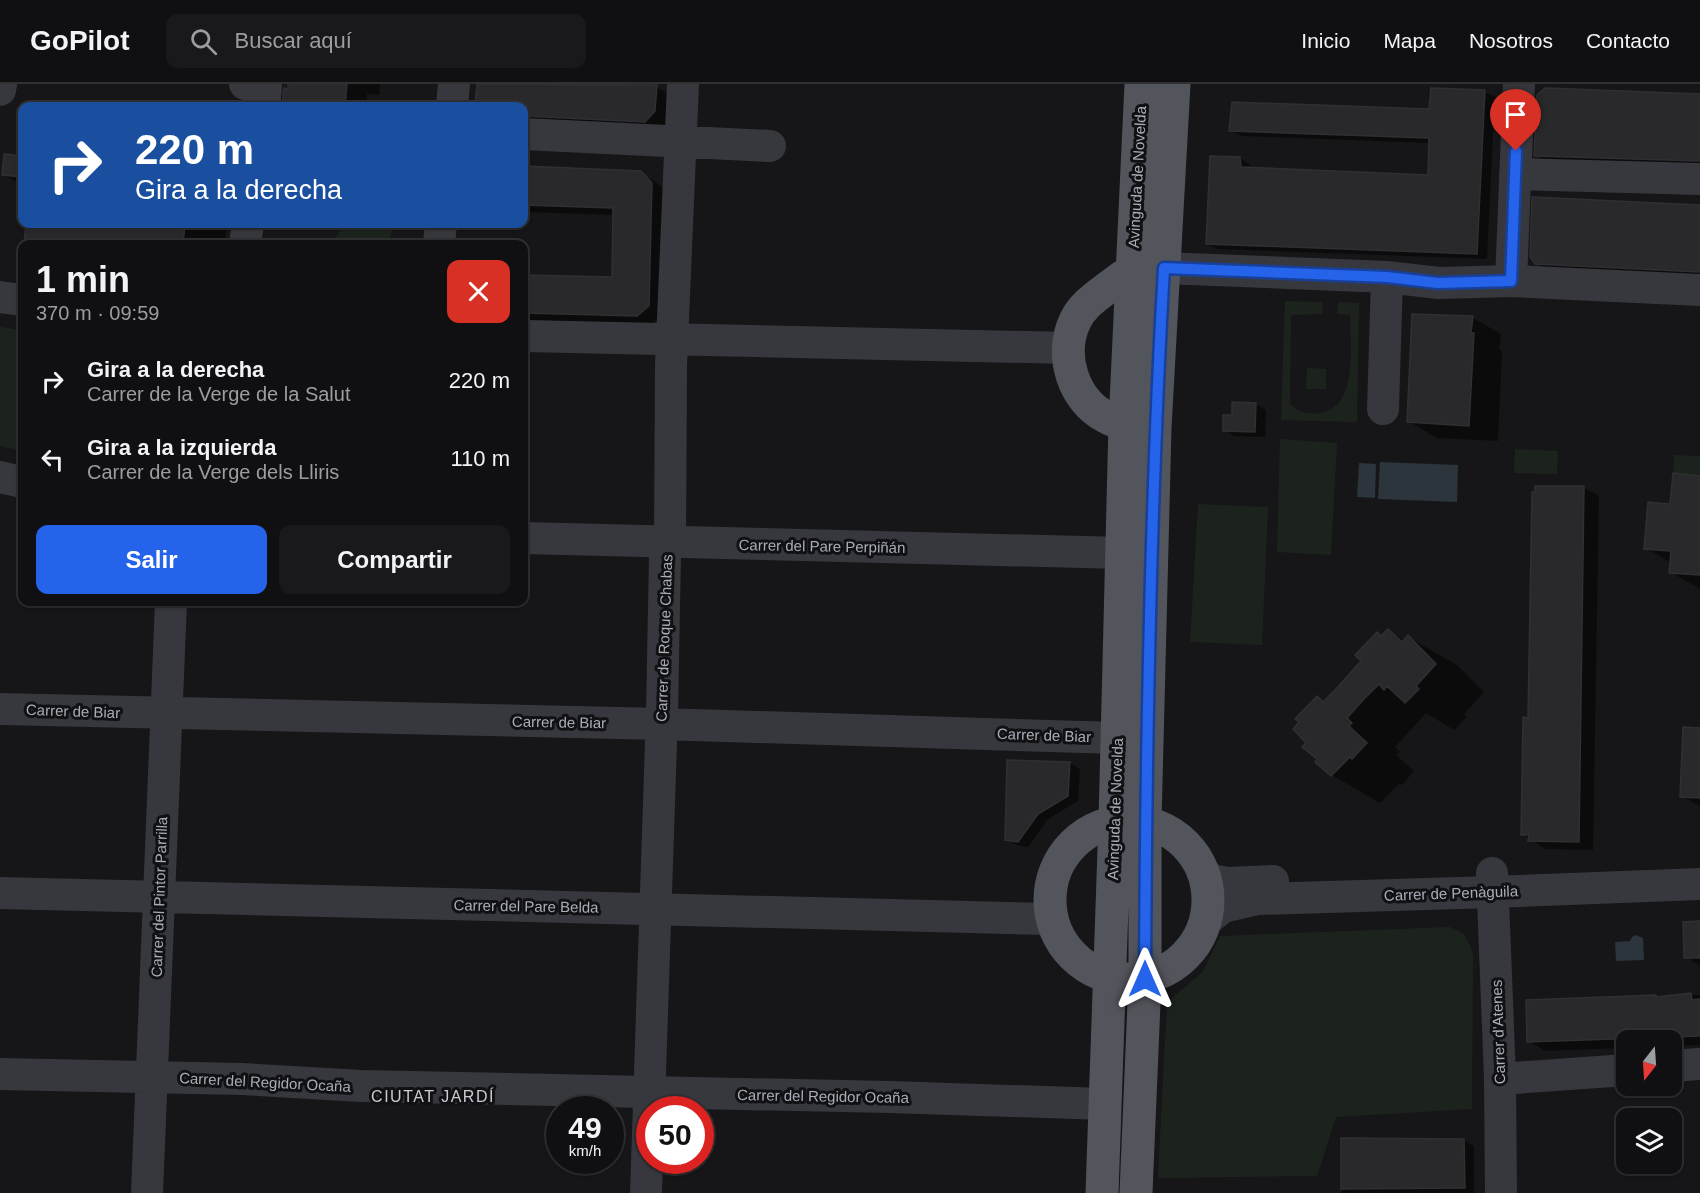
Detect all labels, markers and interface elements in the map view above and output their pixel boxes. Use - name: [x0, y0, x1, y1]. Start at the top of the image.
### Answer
- search box: [166, 14, 586, 68]
- text: GoPilot: [30, 25, 130, 56]
- icon: search: [187, 25, 220, 58]
- text: Buscar aquí: [235, 28, 352, 53]
- text: Inicio: [1301, 29, 1350, 52]
- text: Mapa: [1383, 29, 1436, 52]
- text: Nosotros: [1469, 29, 1553, 52]
- text: Contacto: [1586, 29, 1670, 52]
- pin: [1490, 89, 1541, 151]
- icon: arrive: [1499, 98, 1532, 131]
- street label: Avinguda de Novelda: [1125, 105, 1149, 249]
- icon: right: [36, 126, 114, 204]
- text: 220 m: [135, 126, 254, 173]
- text: Gira a la derecha: [135, 175, 342, 205]
- text: 1 min: [36, 259, 130, 300]
- button: close: [447, 260, 510, 323]
- text: 370 m · 09:59: [36, 302, 159, 324]
- text: Gira a la derecha: [87, 357, 264, 382]
- icon: right: [36, 365, 69, 398]
- text: 220 m: [449, 368, 510, 393]
- text: Carrer de la Verge de la Salut: [87, 383, 351, 405]
- text: Gira a la izquierda: [87, 435, 277, 460]
- icon: left: [36, 443, 69, 476]
- text: 110 m: [450, 446, 510, 471]
- text: Carrer de la Verge dels Lliris: [87, 461, 339, 483]
- button: Salir: [36, 525, 267, 594]
- button: Compartir: [279, 525, 510, 594]
- street label: Carrer del Pare Perpiñán: [738, 536, 906, 556]
- street label: Carrer de Roque Chabas: [653, 554, 675, 722]
- street label: Carrer de Biar: [26, 701, 120, 721]
- street label: Carrer de Biar: [512, 713, 606, 731]
- street label: Carrer de Biar: [997, 725, 1091, 745]
- street label: Avinguda de Novelda: [1104, 737, 1126, 880]
- street label: Carrer del Pintor Parrilla: [148, 816, 170, 978]
- street label: Carrer de Penàguila: [1384, 882, 1519, 904]
- street label: Carrer del Pare Belda: [453, 896, 599, 916]
- position arrow: [1113, 947, 1177, 1011]
- street label: Carrer d'Atenes: [1488, 979, 1508, 1085]
- north arrow: [1616, 1030, 1682, 1096]
- map controls: [1616, 1030, 1682, 1174]
- street label: Carrer del Regidor Ocaña: [179, 1069, 352, 1095]
- street label: Carrer del Regidor Ocaña: [737, 1086, 910, 1106]
- district label: CIUTAT JARDÍ: [371, 1087, 495, 1105]
- speed limit sign: 50: [636, 1096, 714, 1174]
- button: layers: [1616, 1108, 1682, 1174]
- text: 49: [568, 1111, 602, 1144]
- text: km/h: [569, 1142, 601, 1159]

